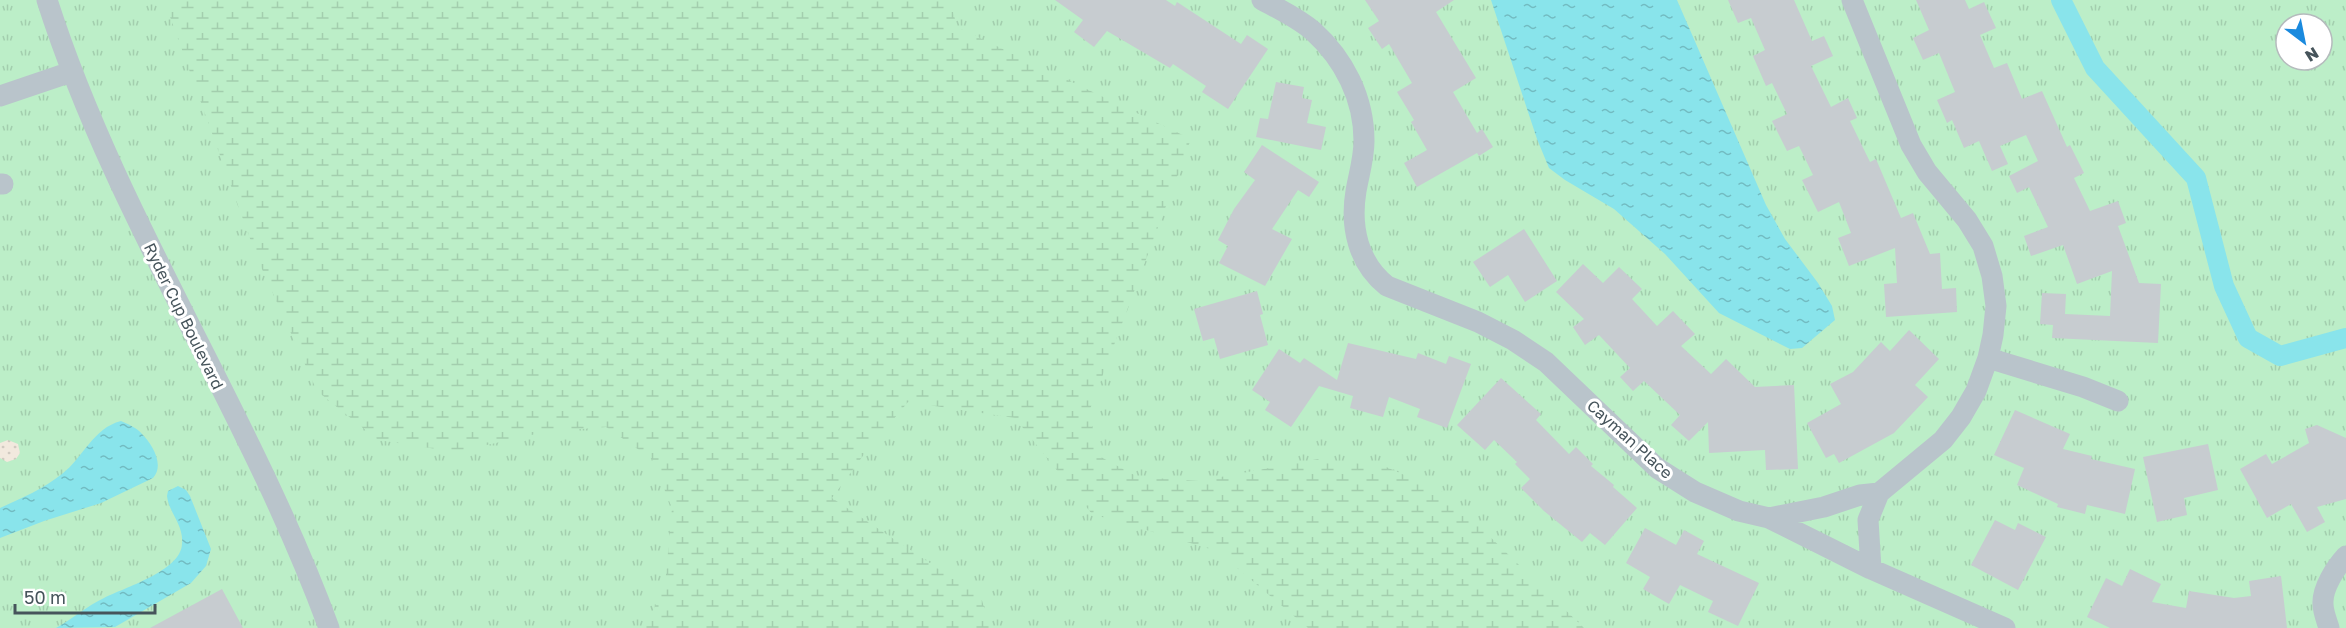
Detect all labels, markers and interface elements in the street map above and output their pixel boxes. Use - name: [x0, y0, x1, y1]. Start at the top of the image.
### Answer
- north arrow: [2274, 12, 2334, 72]
- text: N: [2301, 43, 2322, 66]
- street label: Ryder Cup Boulevard: [140, 239, 228, 393]
- street label: Cayman Place: [1583, 395, 1677, 483]
- scale bar: [15, 577, 154, 615]
- text: 50 m: [24, 586, 66, 608]

